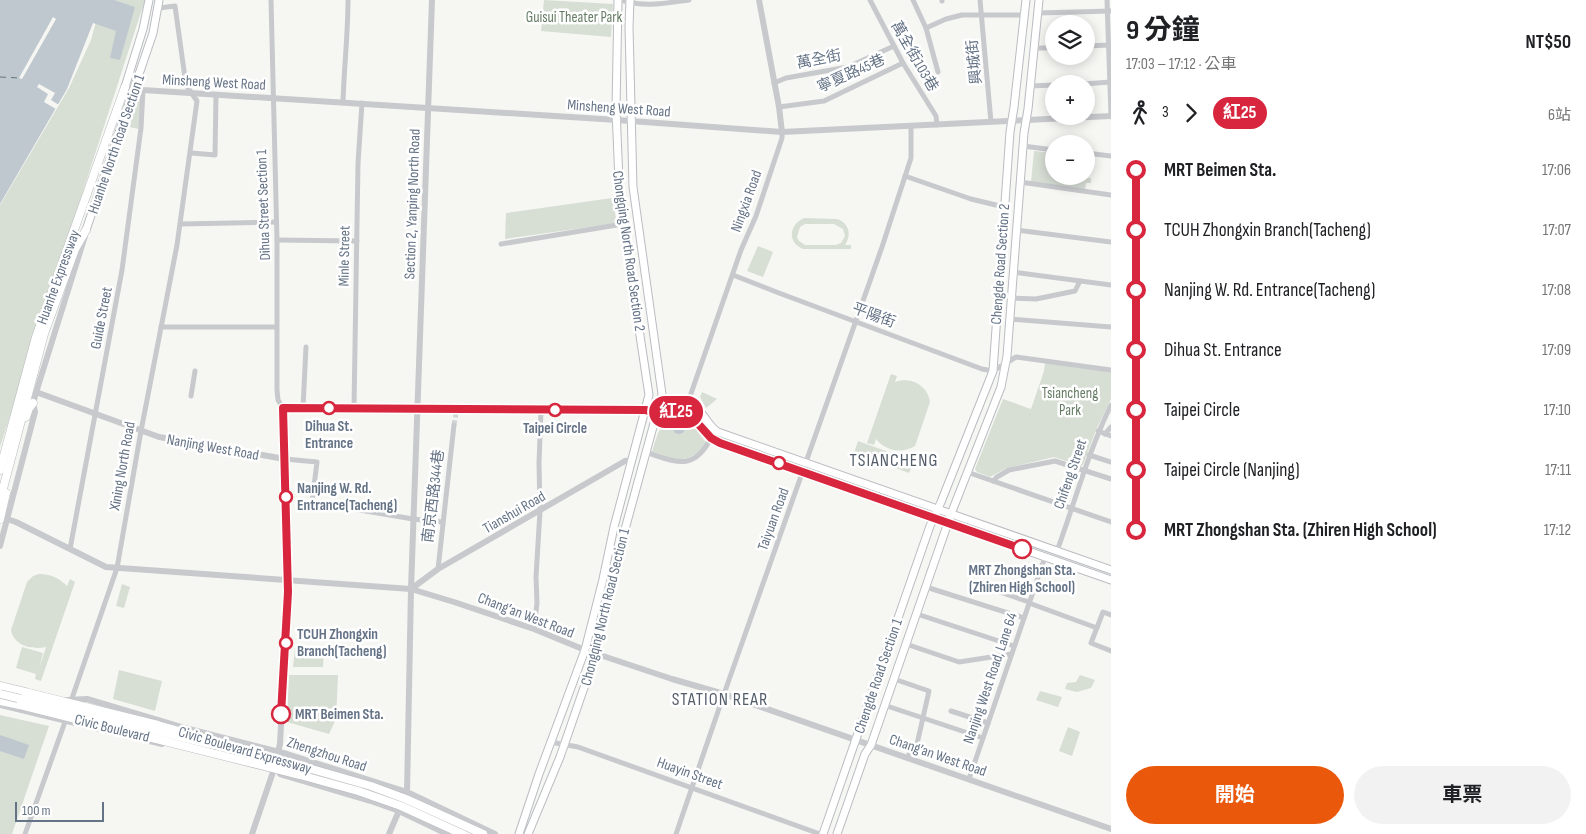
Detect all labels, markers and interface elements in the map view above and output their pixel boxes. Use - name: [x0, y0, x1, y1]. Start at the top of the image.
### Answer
- park label: Guisui Theater Park: [526, 8, 623, 27]
- text: 9 分鐘: [1126, 14, 1200, 47]
- map controls: [1045, 15, 1095, 185]
- button: layers: [1045, 15, 1095, 65]
- street label: 萬全街103巷: [887, 18, 942, 95]
- text: NT$50: [1525, 31, 1571, 54]
- street label: 興城街: [963, 39, 986, 85]
- street label: 萬全街: [795, 46, 843, 73]
- street label: 寧夏路45巷: [814, 50, 888, 97]
- text: 17:03 – 17:12 · 公車: [1126, 55, 1236, 74]
- street label: Minsheng West Road: [162, 70, 266, 95]
- street label: Huanhe North Road Section 1: [84, 71, 149, 216]
- button: +: [1045, 75, 1095, 125]
- street label: Minsheng West Road: [567, 95, 671, 122]
- icon: walk: [1126, 99, 1154, 127]
- icon: forward: [1177, 99, 1205, 127]
- text: 紅25: [1223, 102, 1257, 123]
- text: 3: [1162, 103, 1169, 122]
- text: 6站: [1548, 106, 1571, 125]
- street label: Section 2, Yanping North Road: [400, 128, 425, 280]
- button: −: [1045, 135, 1095, 185]
- street label: Dihua Street Section 1: [252, 148, 275, 261]
- text: MRT Beimen Sta.: [1164, 159, 1276, 182]
- text: 17:06: [1542, 161, 1571, 180]
- street label: Ningxia Road: [727, 168, 766, 235]
- street label: Chongqing North Road Section 2: [608, 169, 649, 333]
- street label: Chengde Road Section 2: [987, 203, 1014, 325]
- text: TCUH Zhongxin Branch(Tacheng): [1164, 219, 1371, 242]
- text: 17:07: [1543, 221, 1571, 240]
- street label: Minle Street: [334, 225, 355, 287]
- street label: Huanhe Expressway: [33, 227, 84, 327]
- text: Nanjing W. Rd. Entrance(Tacheng): [1164, 279, 1375, 302]
- text: 17:08: [1542, 281, 1571, 300]
- street label: Guide Street: [86, 285, 117, 351]
- street label: 平陽街: [849, 299, 898, 332]
- text: Dihua St. Entrance: [1164, 339, 1282, 362]
- text: 17:09: [1542, 341, 1571, 360]
- park label: Tsiancheng Park: [1042, 384, 1098, 420]
- line badge: 紅25: [647, 396, 705, 428]
- text: Taipei Circle: [1164, 399, 1240, 422]
- marker: Dihua St. Entrance: [322, 401, 336, 415]
- text: 紅25: [659, 401, 693, 422]
- text: 17:10: [1543, 401, 1571, 420]
- marker: Taipei Circle: [548, 403, 562, 417]
- place label: Dihua St. Entrance: [305, 417, 353, 453]
- place label: Taipei Circle: [523, 419, 587, 438]
- street label: Xining North Road: [105, 420, 140, 513]
- street label: Nanjing West Road: [165, 430, 260, 465]
- street label: Chifeng Street: [1050, 436, 1091, 512]
- street label: 南京西路344巷: [418, 448, 449, 544]
- district label: TSIANCHENG: [850, 450, 938, 471]
- unlabelled marker: [772, 456, 786, 470]
- text: Taipei Circle (Nanjing): [1164, 459, 1300, 482]
- text: 17:11: [1545, 461, 1571, 480]
- place label: Nanjing W. Rd. Entrance(Tacheng): [297, 479, 397, 515]
- street label: Taiyuan Road: [753, 485, 794, 553]
- street label: Tianshui Road: [479, 487, 549, 538]
- marker: Nanjing W. Rd. Entrance(Tacheng): [279, 490, 293, 504]
- text: MRT Zhongshan Sta. (Zhiren High School): [1164, 519, 1437, 542]
- text: 17:12: [1544, 521, 1571, 540]
- street label: Chongqing North Road Section 1: [577, 526, 634, 688]
- marker: MRT Zhongshan Sta. (Zhiren High School): [1012, 539, 1032, 559]
- place label: MRT Zhongshan Sta. (Zhiren High School): [968, 561, 1076, 597]
- street label: Chang’an West Road: [475, 588, 577, 643]
- street label: Nanjing West Road, Lane 64: [959, 610, 1022, 746]
- street label: Chengde Road Section 1: [850, 616, 907, 736]
- place label: TCUH Zhongxin Branch(Tacheng): [297, 625, 386, 661]
- marker: TCUH Zhongxin Branch(Tacheng): [279, 636, 293, 650]
- district label: STATION REAR: [672, 689, 768, 710]
- marker: MRT Beimen Sta.: [271, 704, 291, 724]
- place label: MRT Beimen Sta.: [295, 705, 384, 724]
- street label: Civic Boulevard: [72, 710, 151, 747]
- street label: Civic Boulevard Expressway: [176, 722, 314, 779]
- street label: Chang’an West Road: [887, 730, 989, 781]
- street label: Zhengzhou Road: [285, 733, 369, 776]
- street label: Huayin Street: [654, 753, 726, 794]
- button: 開始: [1126, 766, 1344, 824]
- button: 車票: [1354, 766, 1571, 824]
- scale bar: [15, 799, 104, 822]
- text: 100 m: [22, 802, 51, 819]

